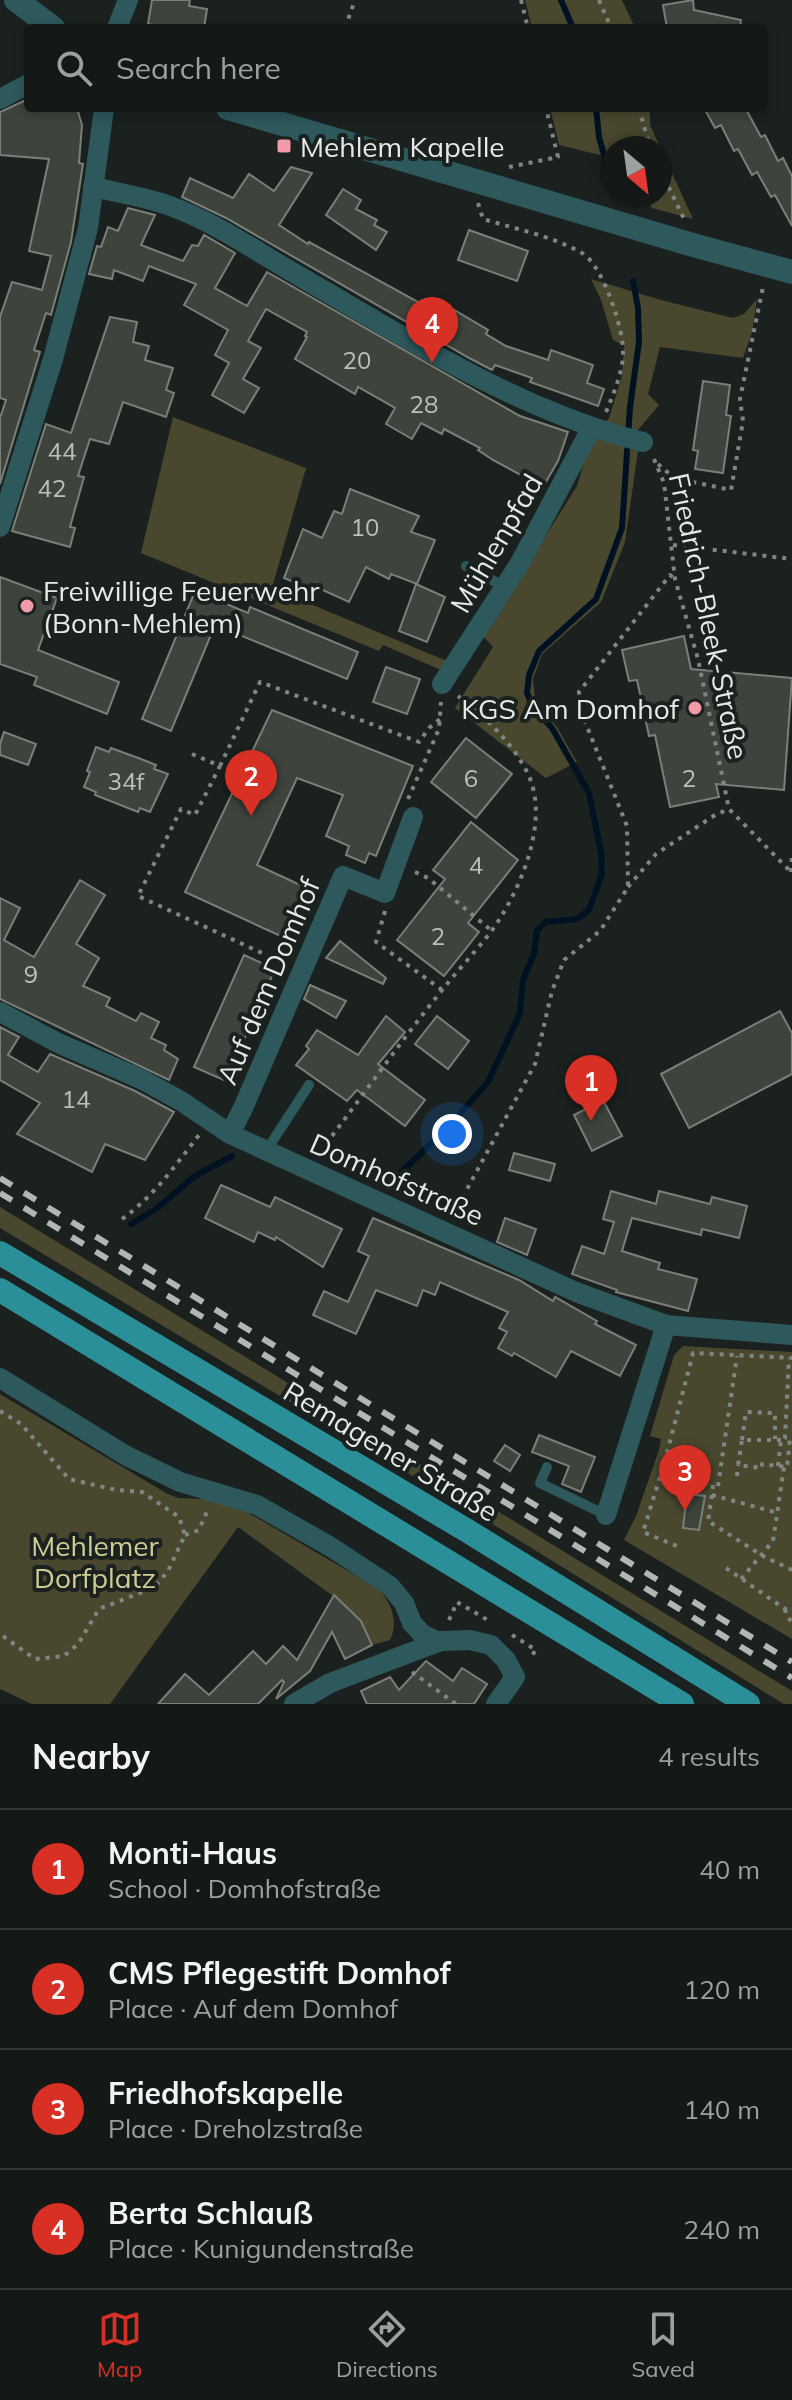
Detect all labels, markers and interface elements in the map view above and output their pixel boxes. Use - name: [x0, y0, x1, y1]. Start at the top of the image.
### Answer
- search box: [24, 24, 768, 112]
- icon: search: [52, 46, 96, 90]
- text: Search here: [116, 49, 281, 87]
- place label: Mehlem Kapelle: [300, 129, 505, 164]
- north arrow: [600, 136, 672, 208]
- marker: Mehlem Kapelle: [275, 137, 293, 155]
- pin: 4: [406, 297, 458, 363]
- house number: 20: [343, 345, 371, 375]
- house number: 28: [410, 389, 438, 419]
- house number: 44: [48, 436, 76, 466]
- street label: Mühlenpfad: [442, 467, 550, 619]
- street label: Friedrich-Bleek-Straße: [662, 470, 756, 762]
- house number: 42: [38, 473, 66, 503]
- house number: 10: [351, 512, 379, 542]
- place label: Freiwillige Feuerwehr (Bonn-Mehlem): [43, 573, 320, 640]
- marker: Freiwillige Feuerwehr (Bonn-Mehlem): [18, 597, 36, 615]
- place label: KGS Am Domhof: [461, 691, 680, 726]
- marker: KGS Am Domhof: [686, 699, 704, 717]
- pin: 2: [225, 750, 277, 816]
- house number: 6: [464, 763, 478, 793]
- house number: 2: [682, 763, 696, 793]
- house number: 34f: [108, 766, 145, 796]
- house number: 4: [469, 850, 483, 880]
- street label: Auf dem Domhof: [209, 872, 327, 1089]
- house number: 2: [431, 921, 445, 951]
- house number: 9: [24, 959, 38, 989]
- pin: 1: [565, 1055, 617, 1121]
- house number: 14: [62, 1084, 90, 1114]
- your location: [432, 1114, 472, 1154]
- street label: Domhofstraße: [305, 1125, 489, 1233]
- street label: Remagener Straße: [277, 1373, 505, 1529]
- pin: 3: [659, 1445, 711, 1511]
- park label: Mehlemer Dorfplatz: [31, 1528, 160, 1595]
- text: Nearby: [32, 1735, 150, 1778]
- text: 4 results: [658, 1740, 760, 1773]
- text: Monti-Haus: [108, 1834, 277, 1872]
- text: 1: [50, 1853, 66, 1886]
- text: 40 m: [699, 1853, 760, 1886]
- text: School · Domhofstraße: [108, 1872, 381, 1905]
- text: CMS Pflegestift Domhof: [108, 1954, 451, 1992]
- text: 2: [50, 1973, 66, 2006]
- text: 120 m: [684, 1973, 760, 2006]
- text: Place · Auf dem Domhof: [108, 1992, 398, 2025]
- text: Friedhofskapelle: [108, 2074, 343, 2112]
- text: 3: [50, 2093, 66, 2126]
- text: 140 m: [684, 2093, 760, 2126]
- text: Place · Dreholzstraße: [108, 2112, 363, 2145]
- text: Berta Schlauß: [108, 2194, 313, 2232]
- text: 4: [50, 2213, 66, 2246]
- text: 240 m: [684, 2213, 760, 2246]
- text: Place · Kunigundenstraße: [108, 2232, 414, 2265]
- tab: Map: [97, 2307, 142, 2383]
- tab: Directions: [336, 2307, 438, 2383]
- tab: Saved: [632, 2307, 695, 2383]

